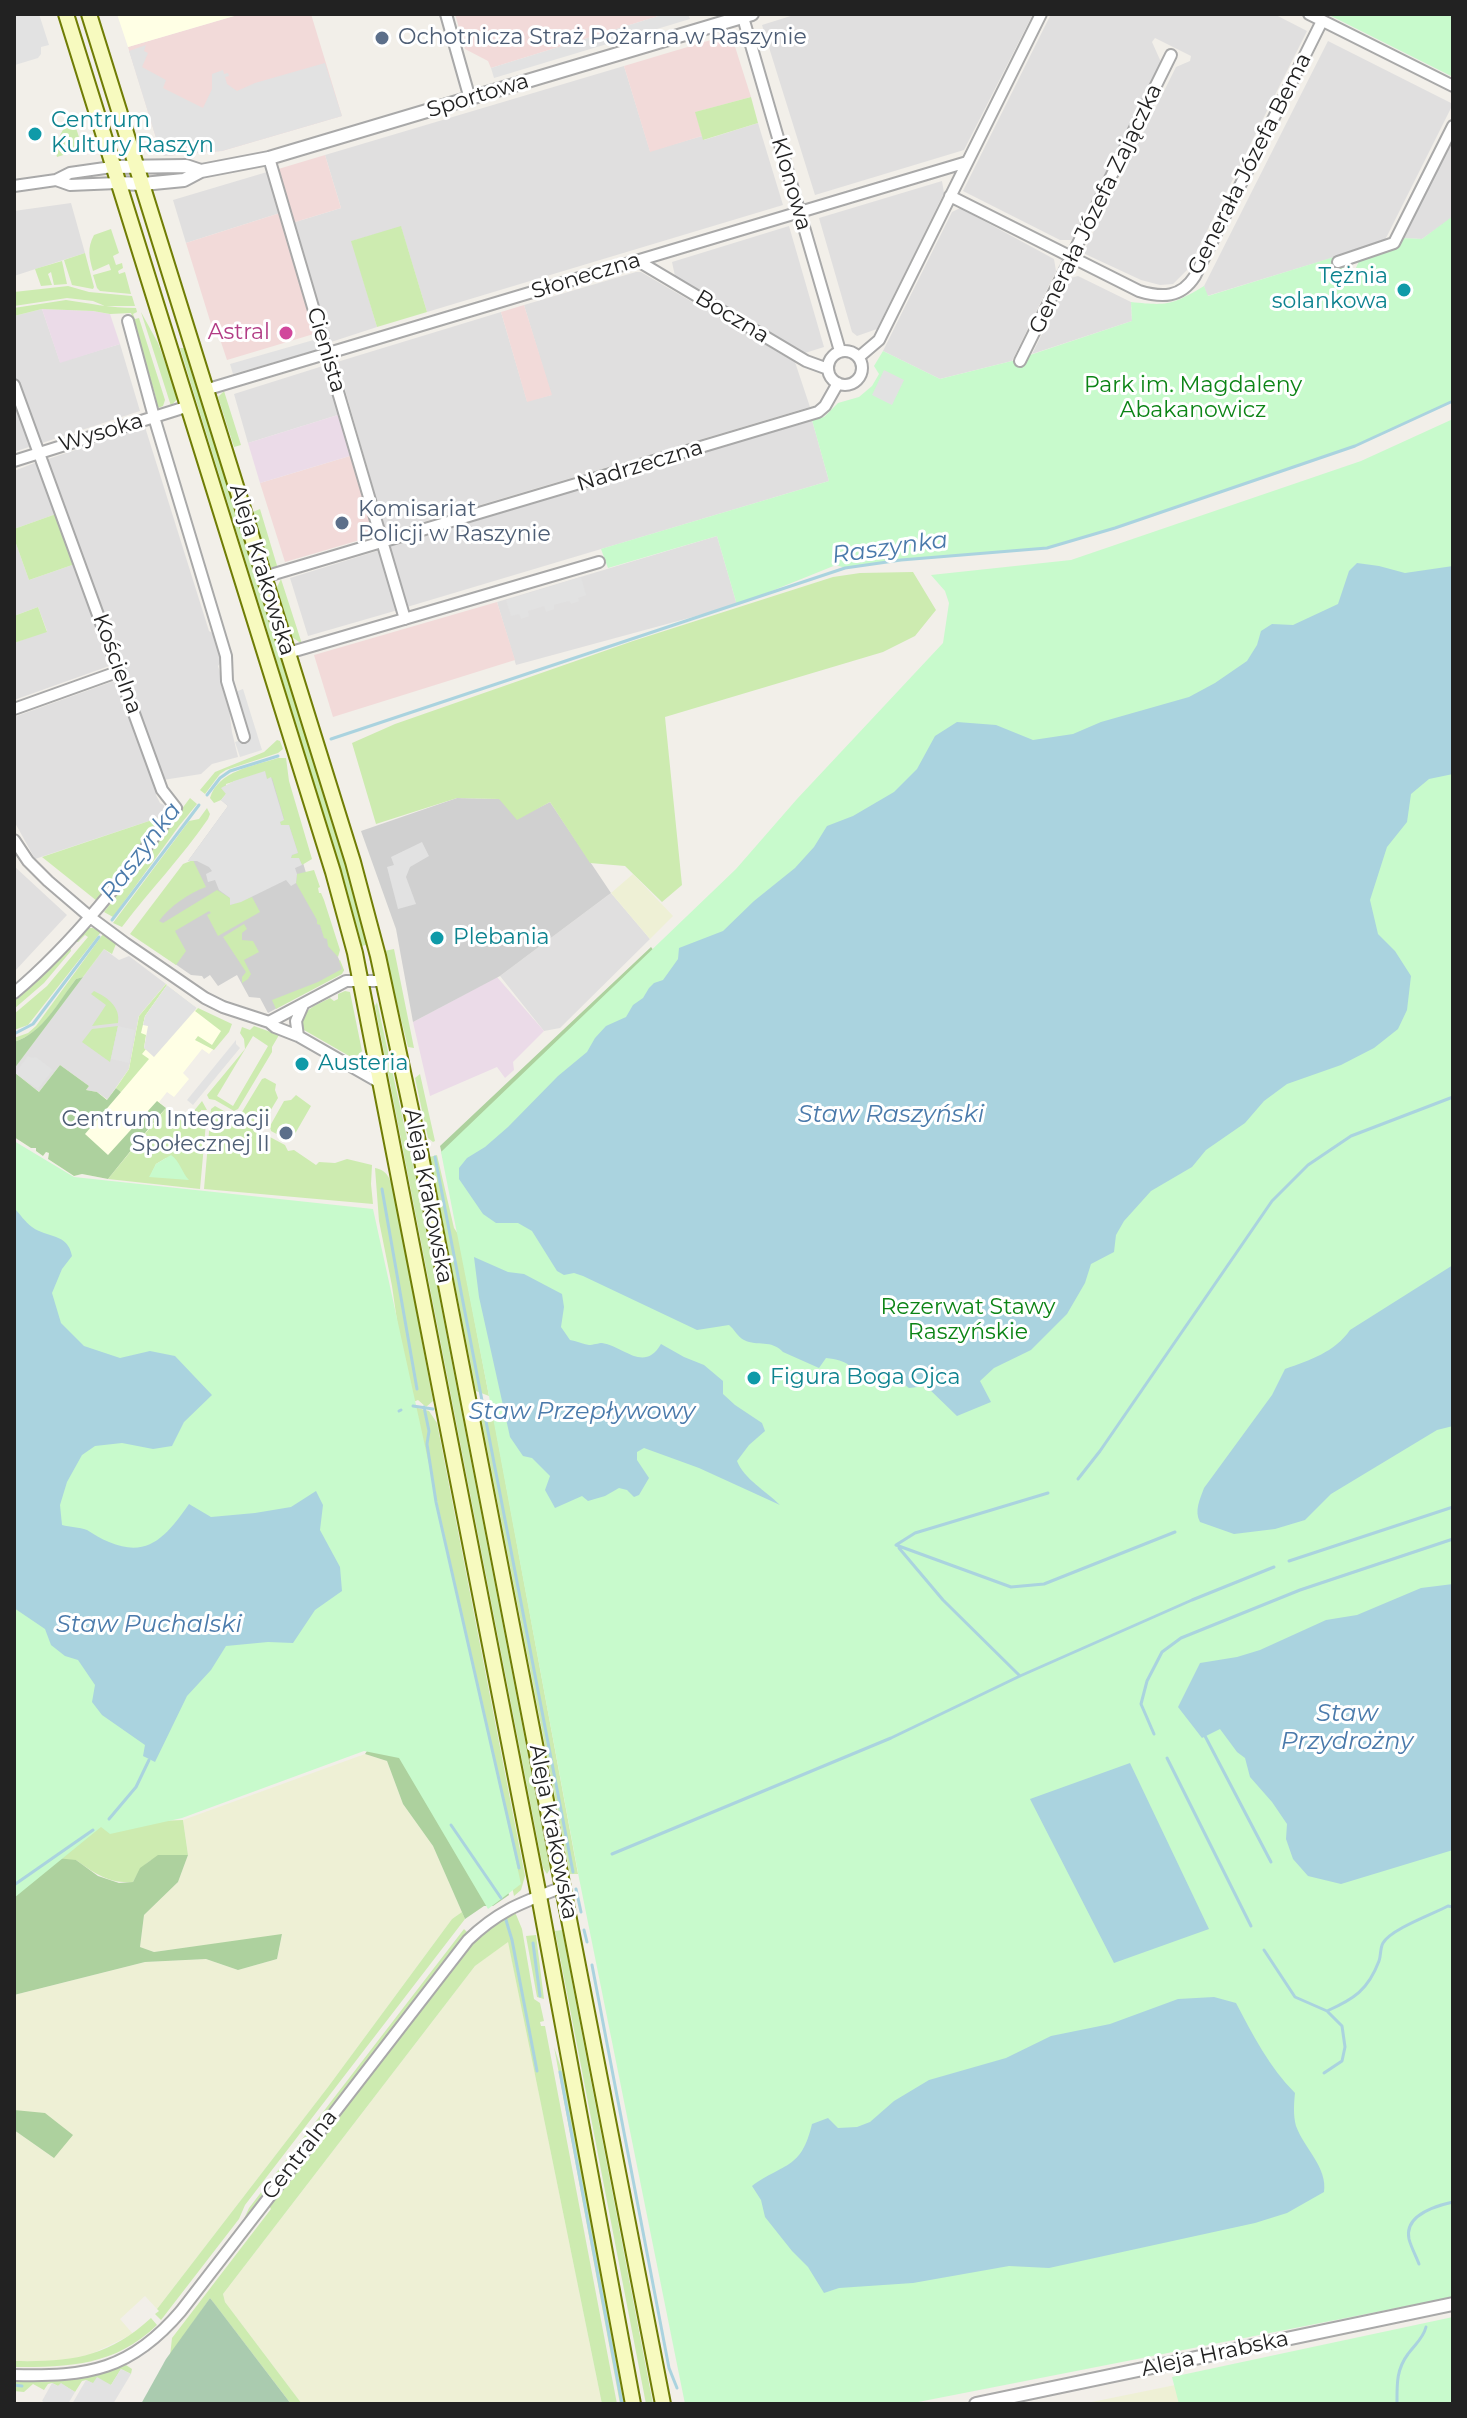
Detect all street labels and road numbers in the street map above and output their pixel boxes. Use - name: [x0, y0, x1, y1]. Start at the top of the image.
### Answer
- street label: Generała Józefa Bema: [1183, 49, 1317, 279]
- street label: Sportowa: [424, 68, 532, 124]
- street label: Generała Józefa Zajączka: [1024, 80, 1168, 338]
- street label: Klonowa: [765, 134, 817, 234]
- street label: Słoneczna: [528, 247, 644, 305]
- street label: Boczna: [690, 285, 774, 349]
- street label: Cienista: [301, 304, 351, 396]
- street label: Wysoka: [56, 408, 146, 458]
- street label: Nadrzeczna: [574, 434, 706, 498]
- street label: Aleja Krakowska: [223, 481, 301, 659]
- street label: Kościelna: [87, 610, 147, 718]
- street label: Aleja Krakowska: [398, 1106, 458, 1286]
- street label: Aleja Krakowska: [523, 1742, 583, 1922]
- street label: Centralna: [257, 2105, 343, 2205]
- street label: Aleja Hrabska: [1139, 2325, 1291, 2383]

